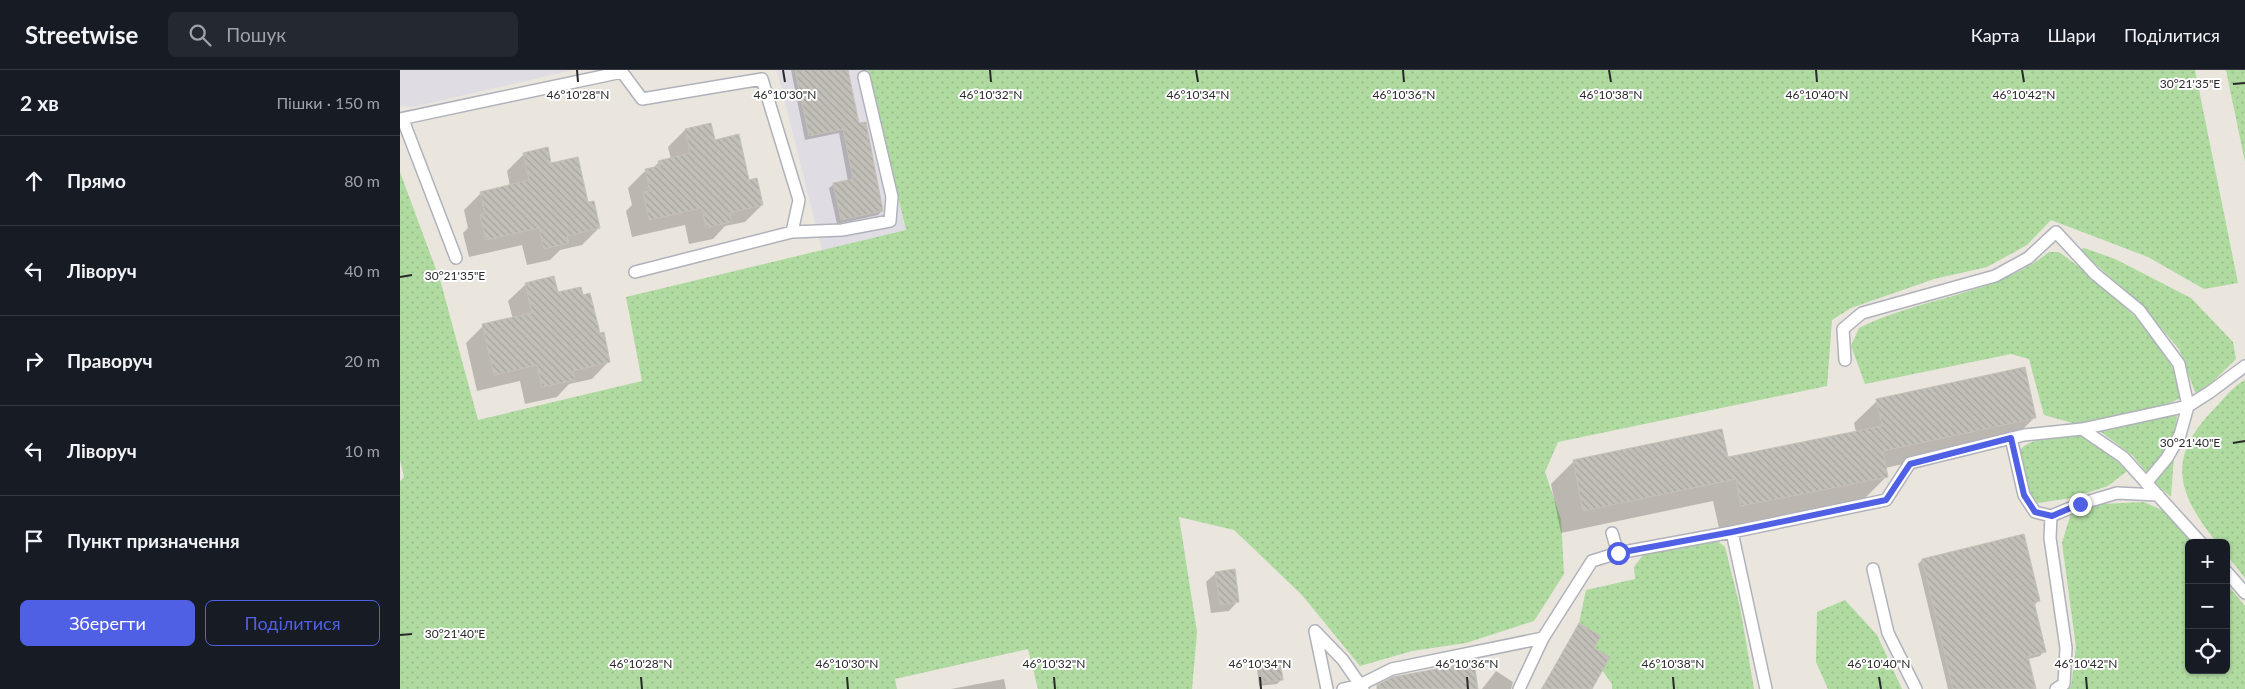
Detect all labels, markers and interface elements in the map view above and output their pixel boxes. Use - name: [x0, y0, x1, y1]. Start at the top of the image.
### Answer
- search box: [168, 12, 518, 57]
- text: Streetwise: [25, 20, 138, 49]
- icon: search: [186, 21, 214, 49]
- text: Пошук: [226, 23, 286, 46]
- text: Карта: [1971, 24, 2019, 46]
- text: Шари: [2047, 24, 2096, 46]
- text: Поділитися: [2124, 24, 2220, 46]
- text: 30°21'35"E: [2160, 76, 2220, 91]
- text: 46°10'28"N: [547, 87, 609, 102]
- text: 46°10'30"N: [754, 87, 816, 102]
- text: 46°10'32"N: [960, 87, 1022, 102]
- text: 46°10'34"N: [1167, 87, 1229, 102]
- text: 46°10'36"N: [1373, 87, 1435, 102]
- text: 46°10'38"N: [1580, 87, 1642, 102]
- text: 46°10'40"N: [1786, 87, 1848, 102]
- text: 46°10'42"N: [1993, 87, 2055, 102]
- text: 2 хв: [20, 90, 59, 115]
- text: Пішки · 150 m: [276, 93, 380, 112]
- icon: ahead: [20, 167, 48, 195]
- text: Прямо: [67, 169, 126, 192]
- text: 80 m: [344, 171, 380, 190]
- icon: left: [20, 257, 48, 285]
- text: Ліворуч: [67, 259, 137, 282]
- text: 40 m: [344, 261, 380, 280]
- text: 30°21'35"E: [425, 268, 485, 283]
- icon: right: [20, 347, 48, 375]
- text: Праворуч: [67, 349, 152, 372]
- text: 20 m: [344, 351, 380, 370]
- text: 30°21'40"E: [2160, 435, 2220, 450]
- icon: left: [20, 437, 48, 465]
- text: Ліворуч: [67, 439, 137, 462]
- text: 10 m: [344, 441, 380, 460]
- route end: [2069, 493, 2092, 516]
- icon: arrive: [20, 527, 48, 555]
- text: Пункт призначення: [67, 529, 240, 552]
- map controls: [2185, 539, 2230, 674]
- button: +: [2185, 539, 2230, 584]
- route start: [1607, 542, 1630, 565]
- button: −: [2185, 584, 2230, 629]
- button: Зберегти: [20, 600, 195, 646]
- button: Поділитися: [205, 600, 380, 646]
- text: 30°21'40"E: [425, 626, 485, 641]
- button: locate: [2185, 629, 2230, 674]
- text: 46°10'28"N: [610, 656, 672, 671]
- text: 46°10'30"N: [816, 656, 878, 671]
- text: 46°10'32"N: [1023, 656, 1085, 671]
- text: 46°10'34"N: [1229, 656, 1291, 671]
- text: 46°10'36"N: [1436, 656, 1498, 671]
- text: 46°10'38"N: [1642, 656, 1704, 671]
- text: 46°10'40"N: [1848, 656, 1910, 671]
- text: 46°10'42"N: [2055, 656, 2117, 671]

